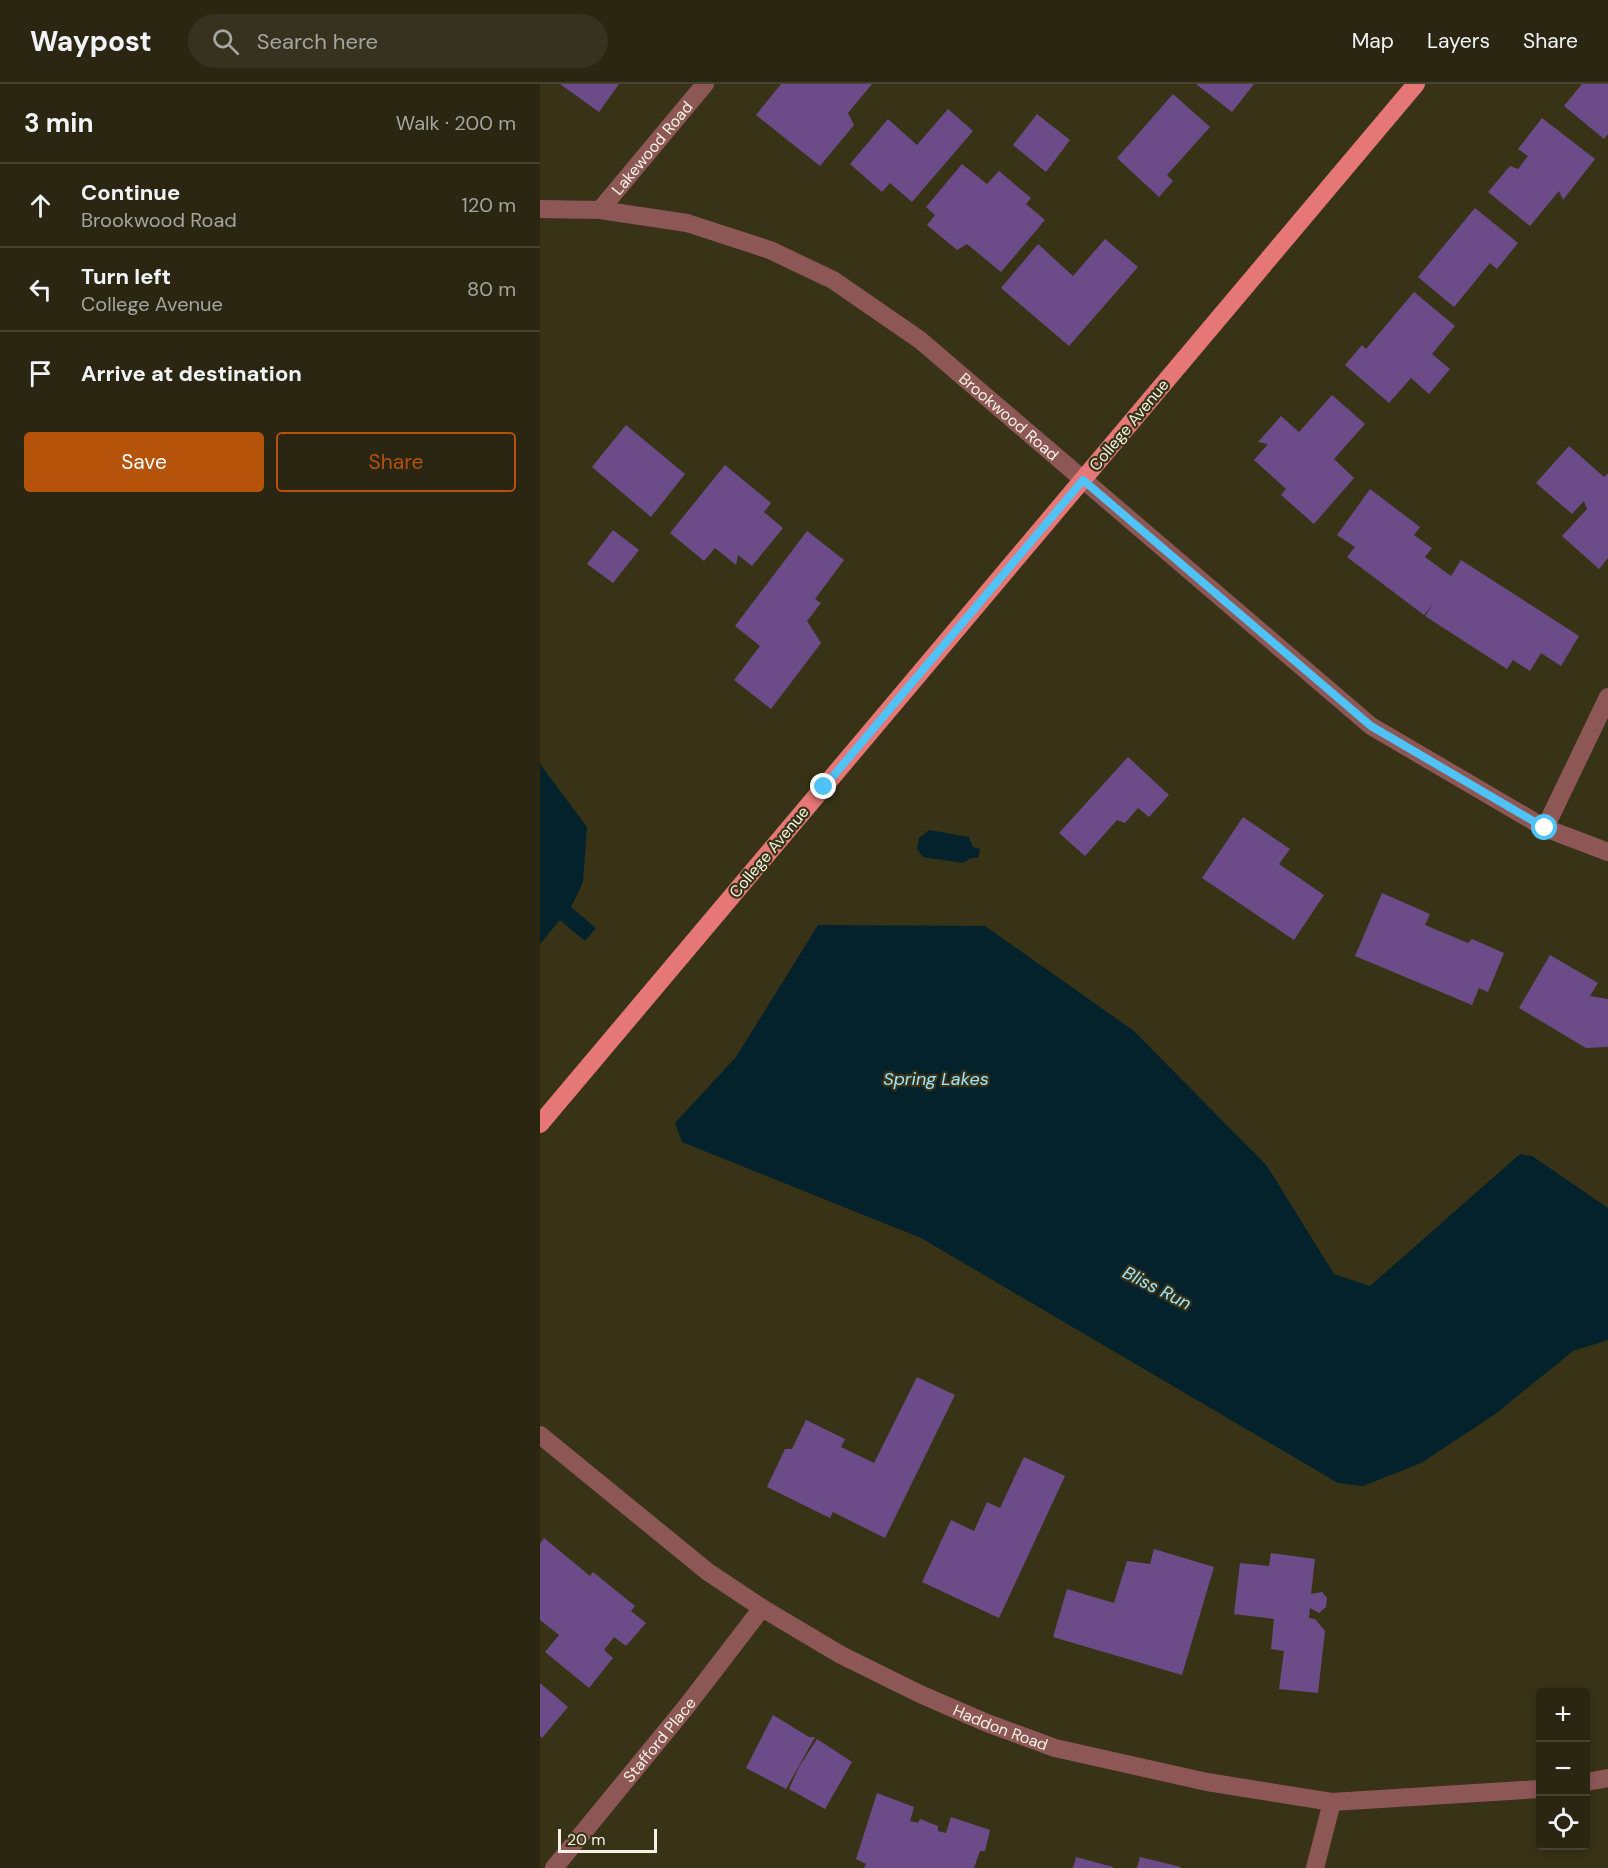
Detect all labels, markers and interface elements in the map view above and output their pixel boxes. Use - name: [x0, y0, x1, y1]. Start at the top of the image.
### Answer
- search box: [188, 14, 608, 68]
- text: Waypost: [30, 23, 152, 60]
- icon: search: [209, 25, 242, 58]
- text: Search here: [257, 27, 378, 56]
- text: Map: [1352, 27, 1394, 55]
- text: Layers: [1427, 27, 1490, 55]
- text: Share: [1523, 27, 1578, 55]
- street label: Lakewood Road: [607, 97, 697, 199]
- text: 3 min: [24, 106, 93, 140]
- text: Walk · 200 m: [396, 110, 516, 136]
- text: Continue: [81, 178, 180, 207]
- icon: ahead: [24, 189, 57, 222]
- text: 120 m: [462, 192, 516, 218]
- text: Brookwood Road: [81, 207, 237, 233]
- text: Turn left: [81, 262, 171, 291]
- icon: left: [24, 273, 57, 306]
- text: 80 m: [467, 276, 516, 302]
- text: College Avenue: [81, 291, 223, 317]
- icon: arrive: [24, 357, 57, 390]
- text: Arrive at destination: [81, 359, 302, 388]
- street label: Brookwood Road: [955, 368, 1063, 465]
- street label: College Avenue: [1084, 375, 1174, 475]
- button: Save: [24, 432, 264, 492]
- button: Share: [276, 432, 516, 492]
- route end: [810, 773, 836, 799]
- street label: College Avenue: [724, 802, 814, 902]
- route start: [1531, 814, 1557, 840]
- water label: Spring Lakes: [883, 1067, 989, 1091]
- water label: Bliss Run: [1119, 1261, 1195, 1315]
- map controls: [1536, 1688, 1590, 1850]
- button: +: [1536, 1688, 1590, 1742]
- street label: Stafford Place: [618, 1693, 700, 1787]
- street label: Haddon Road: [950, 1699, 1051, 1755]
- button: −: [1536, 1742, 1590, 1796]
- button: locate: [1536, 1796, 1590, 1850]
- scale bar: [558, 1826, 657, 1854]
- text: 20 m: [567, 1829, 606, 1850]

